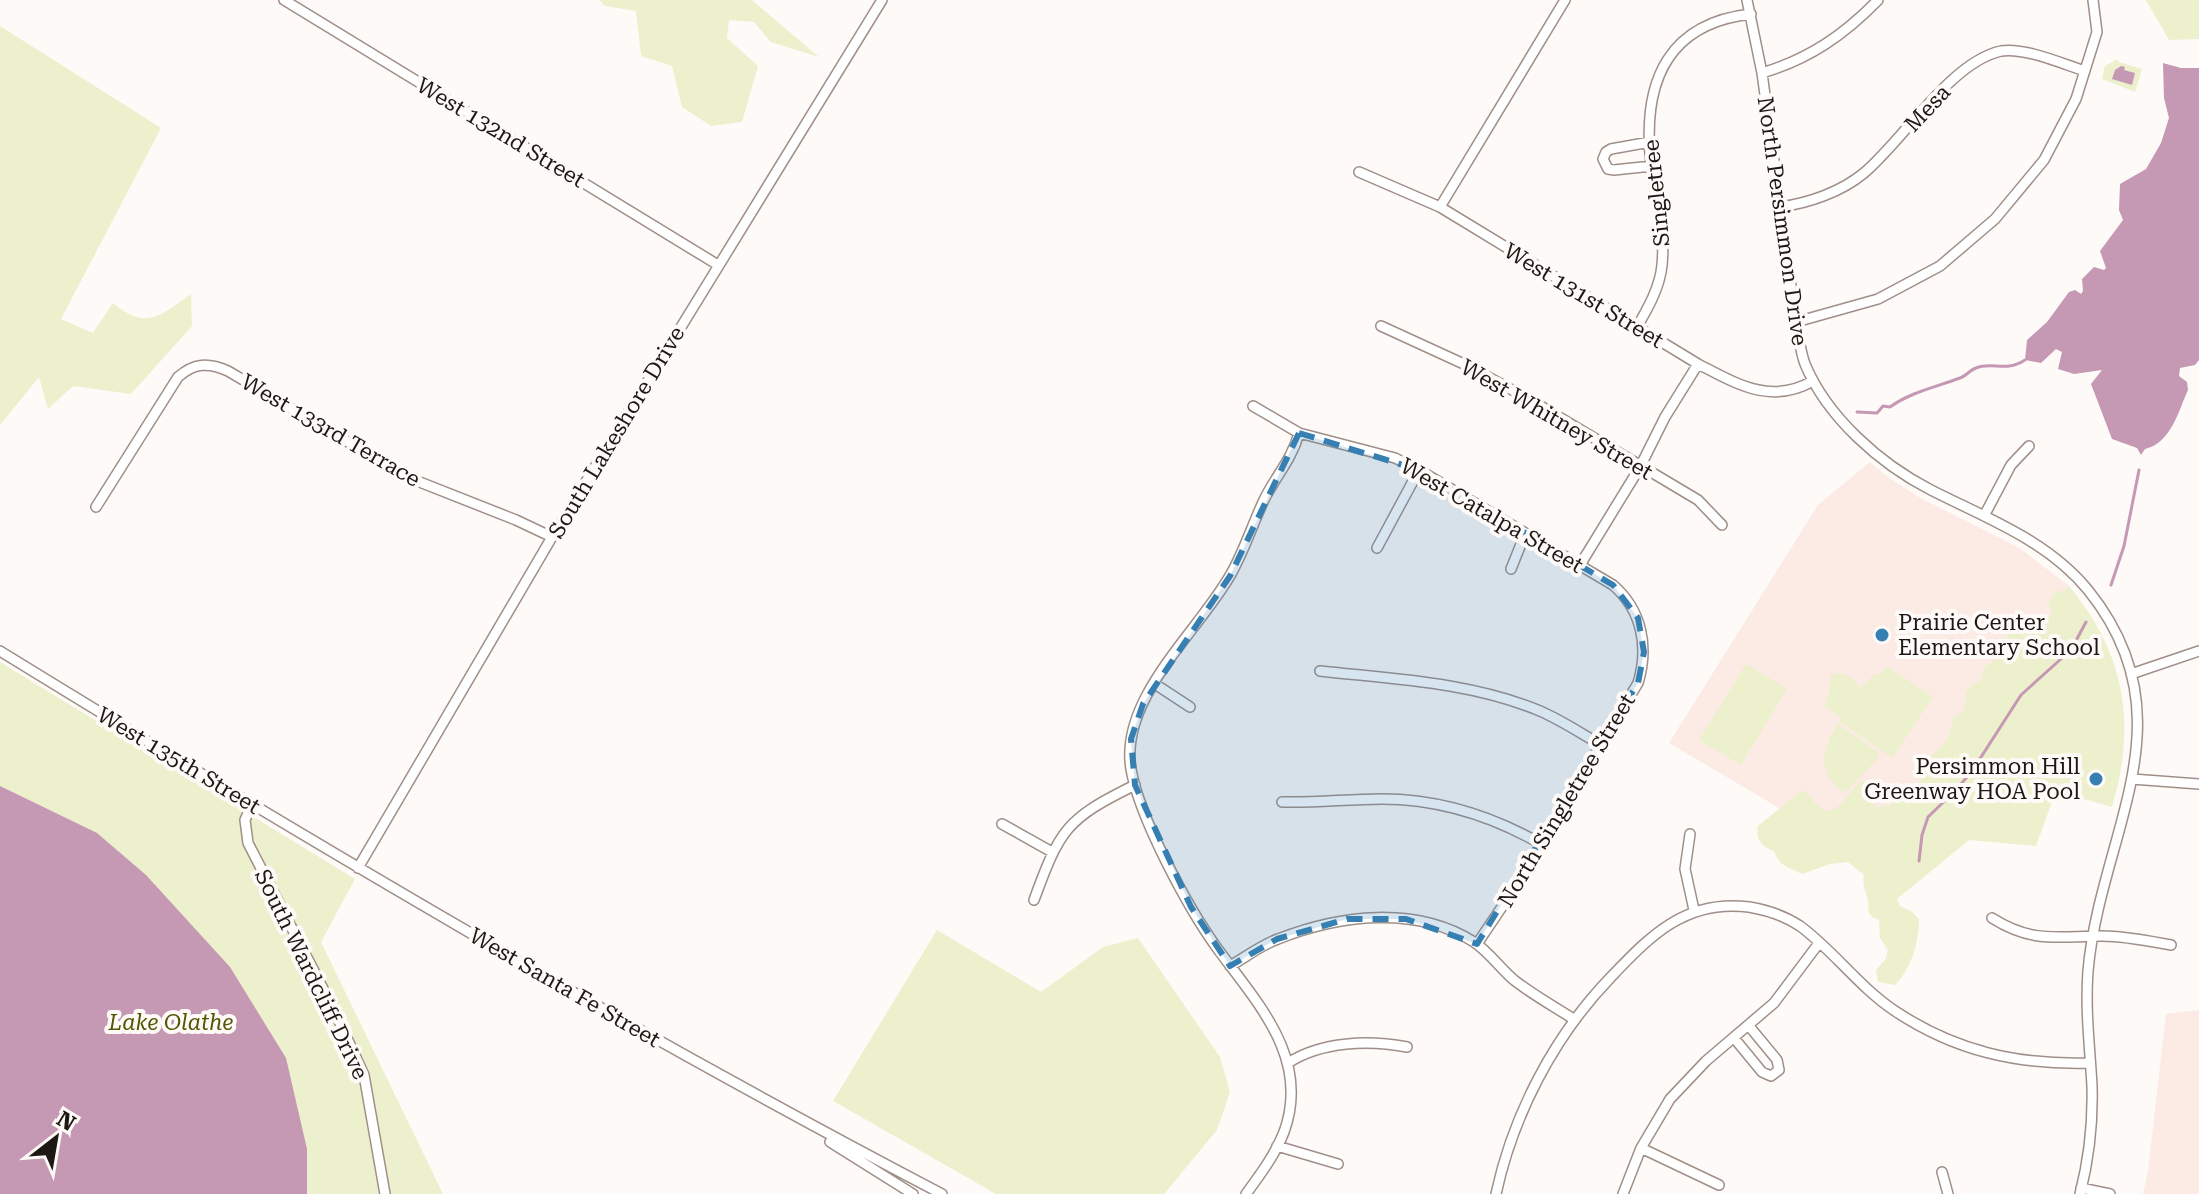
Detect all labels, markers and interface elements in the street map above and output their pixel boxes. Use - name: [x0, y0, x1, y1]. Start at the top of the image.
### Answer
- street label: West 132nd Street: [412, 72, 589, 192]
- street label: Mesa: [1899, 80, 1955, 137]
- street label: North Persimmon Drive: [1753, 95, 1812, 347]
- street label: Singletree: [1638, 138, 1675, 248]
- street label: West 131st Street: [1499, 238, 1668, 353]
- street label: South Lakeshore Drive: [543, 322, 690, 543]
- street label: West Whitney Street: [1456, 354, 1657, 485]
- street label: West 133rd Terrace: [237, 369, 425, 492]
- street label: West Catalpa Street: [1396, 453, 1588, 578]
- place label: Prairie Center Elementary School: [1898, 610, 2100, 660]
- marker: Prairie Center Elementary School: [1873, 626, 1891, 644]
- street label: North Singletree Street: [1493, 689, 1640, 911]
- street label: West 135th Street: [93, 702, 265, 819]
- place label: Persimmon Hill Greenway HOA Pool: [1864, 754, 2080, 804]
- marker: Persimmon Hill Greenway HOA Pool: [2087, 770, 2105, 788]
- street label: South Wardcliff Drive: [250, 865, 373, 1083]
- street label: West Santa Fe Street: [465, 923, 665, 1052]
- park label: Lake Olathe: [108, 1010, 233, 1035]
- north arrow: [16, 1098, 96, 1178]
- text: N: [52, 1106, 80, 1136]

